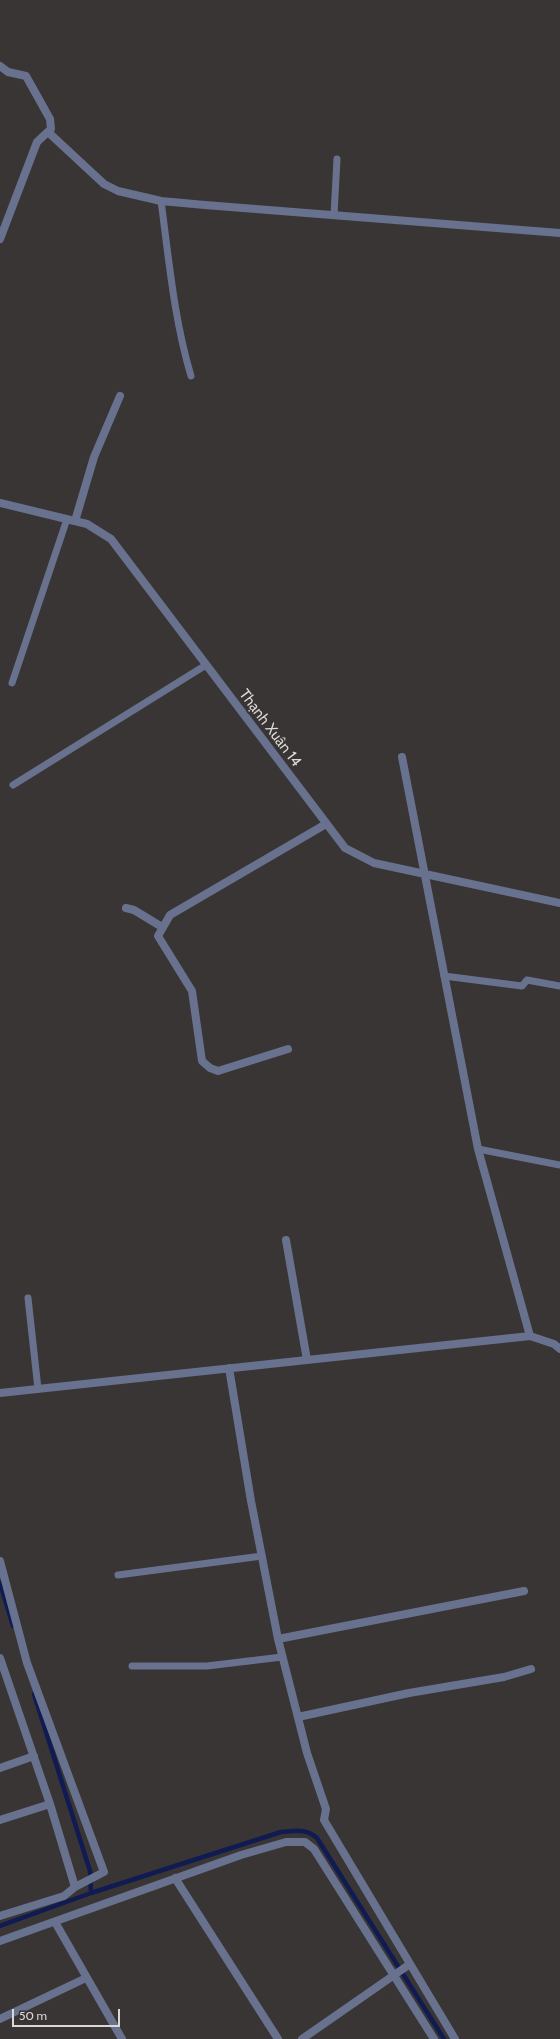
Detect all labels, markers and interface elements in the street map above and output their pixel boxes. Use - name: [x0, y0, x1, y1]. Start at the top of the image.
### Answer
- street label: Thạnh Xuân 14: [235, 686, 305, 770]
- scale bar: [14, 2001, 122, 2027]
- text: 50 m: [19, 2008, 47, 2023]

